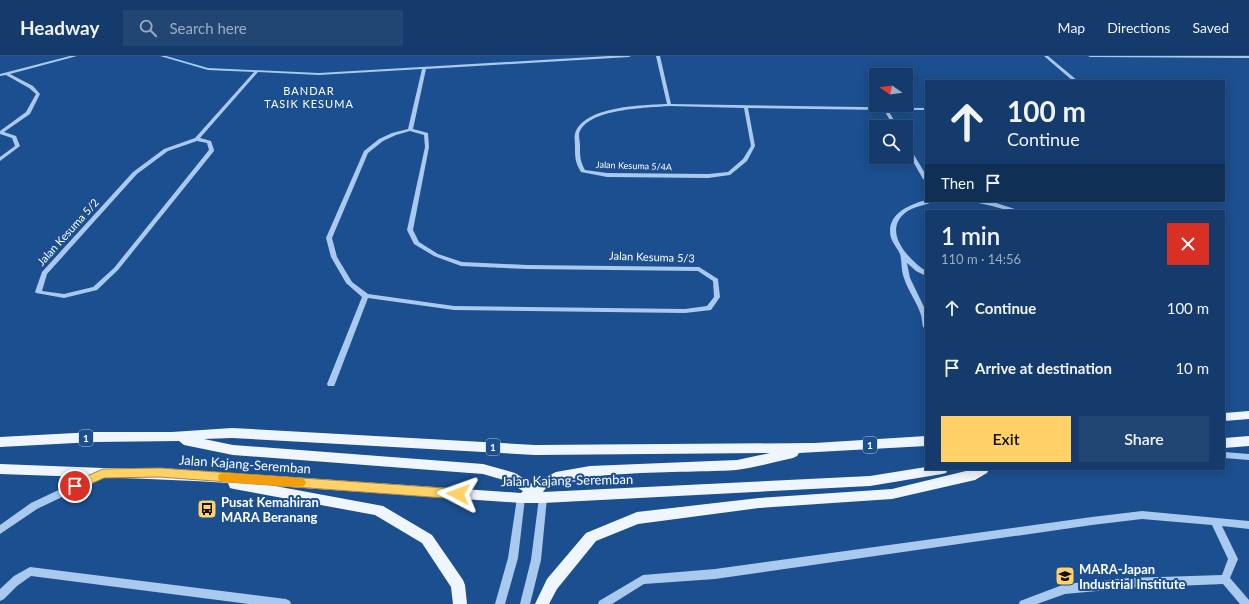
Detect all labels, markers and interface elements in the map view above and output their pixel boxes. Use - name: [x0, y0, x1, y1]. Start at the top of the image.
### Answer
- search box: [123, 10, 403, 46]
- text: Headway: [20, 16, 99, 39]
- icon: search: [137, 17, 159, 39]
- text: Search here: [169, 19, 247, 37]
- text: Map: [1058, 19, 1085, 36]
- text: Directions: [1107, 19, 1170, 36]
- text: Saved: [1192, 19, 1229, 36]
- north arrow: [869, 68, 913, 112]
- map controls: [869, 68, 913, 164]
- district label: BANDAR TASIK KESUMA: [264, 84, 354, 110]
- text: 100 m: [1007, 94, 1086, 128]
- icon: ahead: [941, 96, 993, 148]
- button: search: [869, 120, 913, 164]
- text: Continue: [1007, 128, 1080, 150]
- street label: Jalan Kesuma 5/4A: [596, 159, 673, 172]
- icon: arrive: [982, 172, 1004, 194]
- text: Then: [941, 174, 974, 192]
- street label: Jalan Kesuma 5/2: [34, 196, 101, 268]
- text: 1 min: [941, 221, 1000, 250]
- button: close: [1167, 223, 1209, 265]
- street label: Jalan Kesuma 5/3: [609, 249, 695, 264]
- text: 110 m · 14:56: [941, 251, 1021, 267]
- icon: ahead: [941, 297, 963, 319]
- text: Continue: [975, 299, 1036, 317]
- text: 100 m: [1167, 299, 1209, 317]
- icon: arrive: [941, 357, 963, 379]
- text: Arrive at destination: [975, 359, 1112, 377]
- text: 10 m: [1175, 359, 1209, 377]
- button: Exit: [941, 416, 1071, 462]
- button: Share: [1079, 416, 1209, 462]
- road number: 1: [79, 430, 93, 446]
- road number: 1: [863, 437, 877, 453]
- road number: 1: [486, 439, 500, 455]
- street label: Jalan Kajang-Seremban: [179, 451, 311, 477]
- pin: [58, 469, 92, 503]
- street label: Jalan Kajang-Seremban: [501, 471, 633, 489]
- position arrow: [437, 473, 479, 515]
- icon: arrive: [64, 475, 86, 497]
- place label: Pusat Kemahiran MARA Beranang: [221, 494, 319, 525]
- bus stop icon: Pusat Kemahiran MARA Beranang: [196, 498, 218, 520]
- place label: MARA-Japan Industrial Institute: [1079, 561, 1186, 592]
- school or university icon: MARA-Japan Industrial Institute: [1054, 565, 1076, 587]

